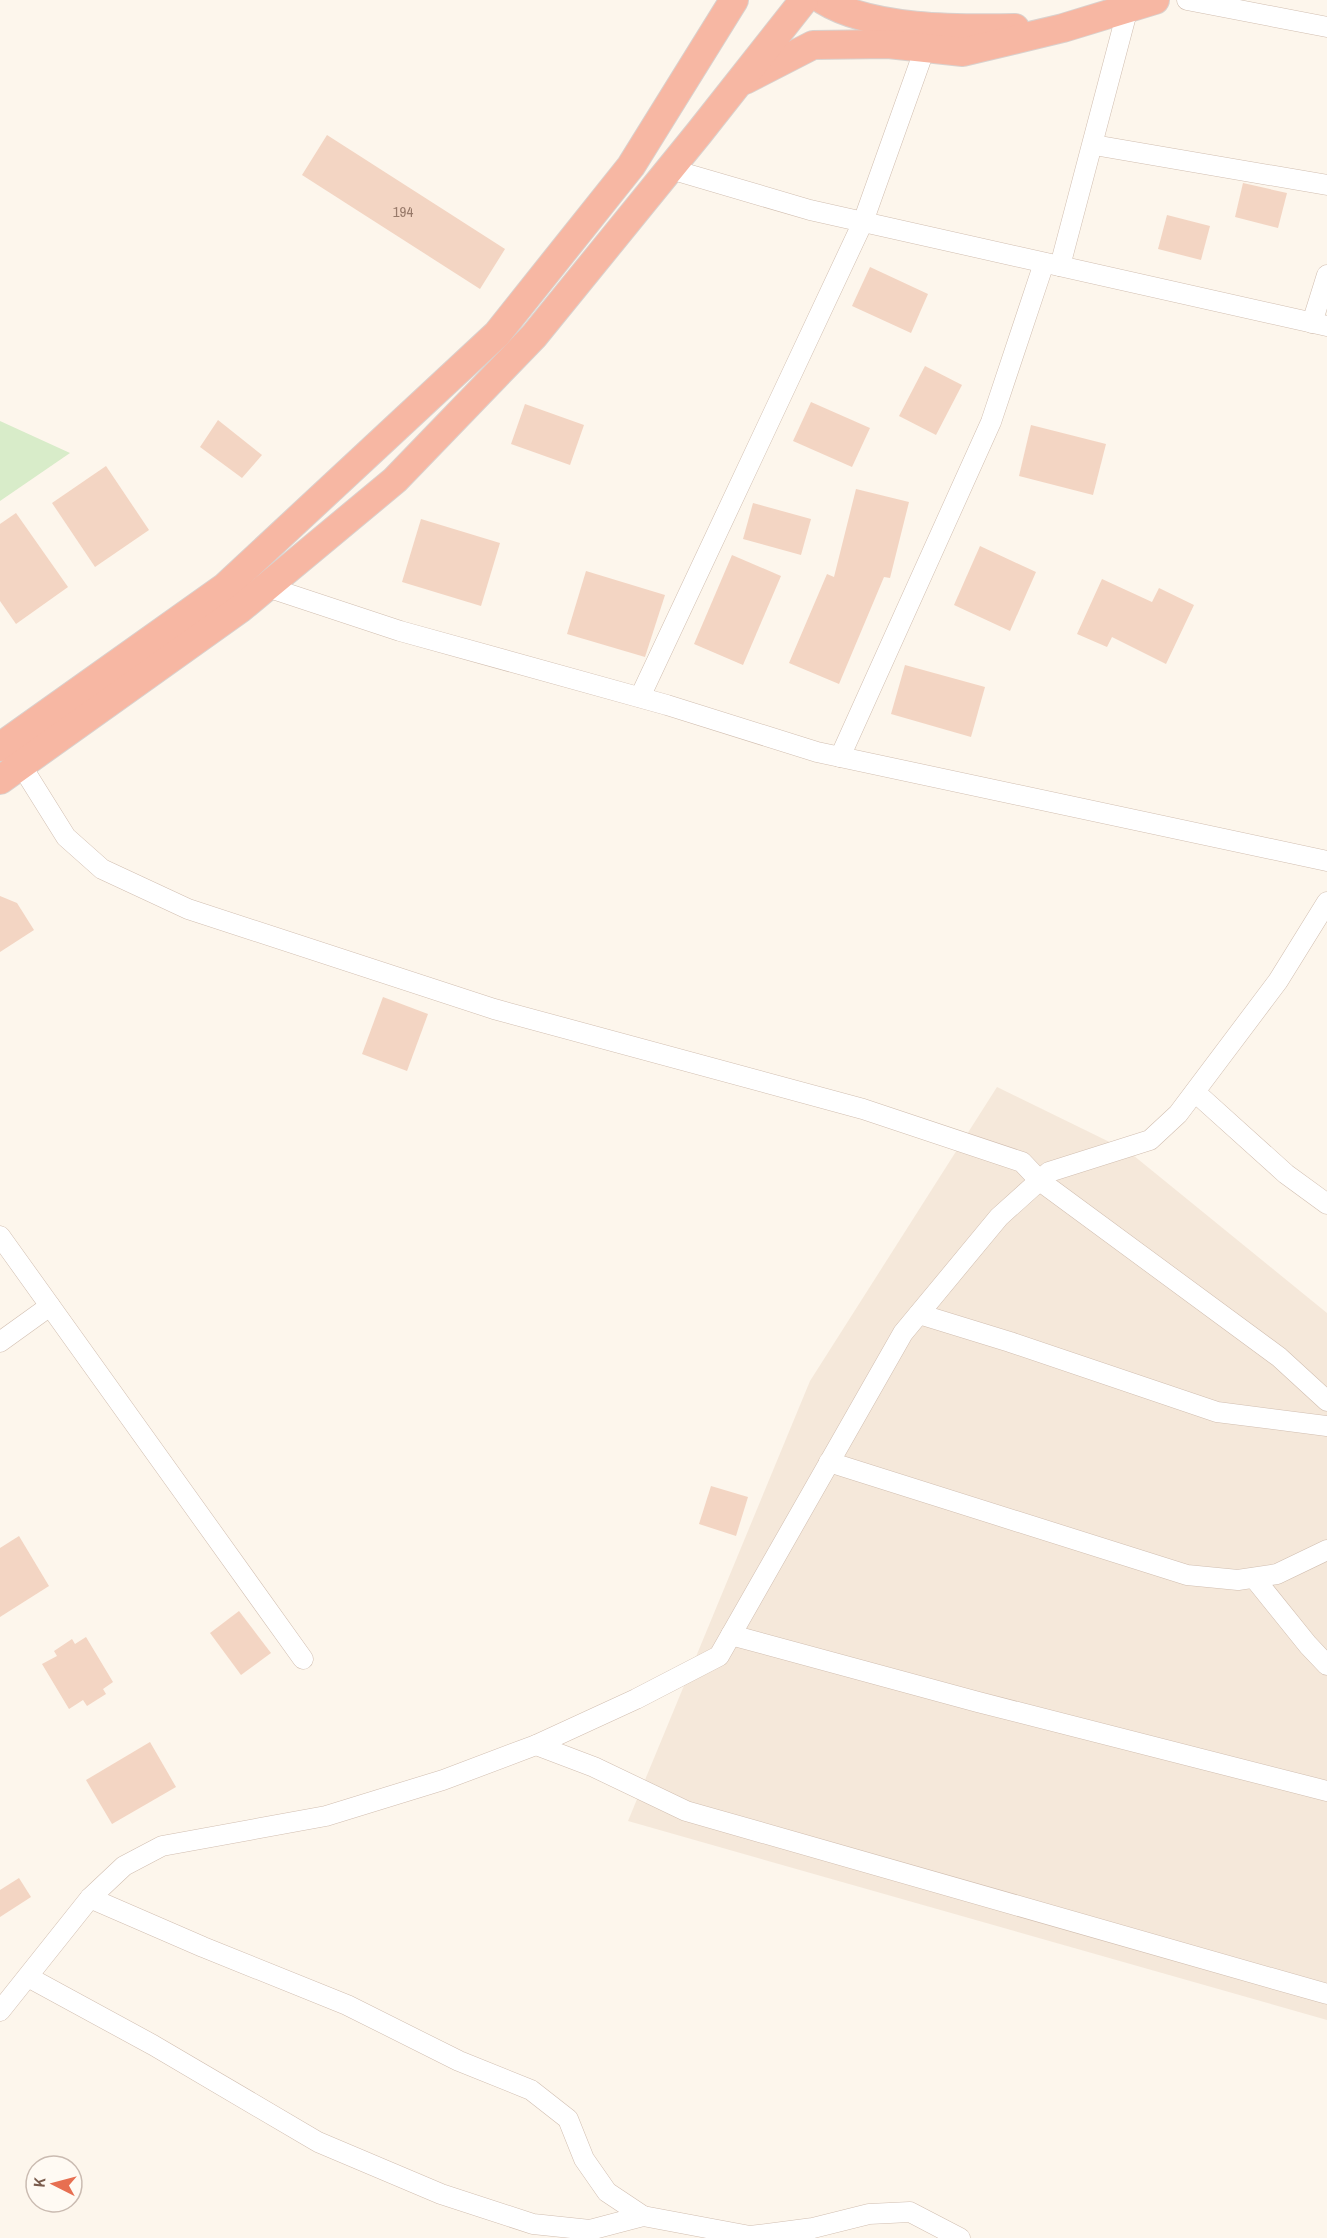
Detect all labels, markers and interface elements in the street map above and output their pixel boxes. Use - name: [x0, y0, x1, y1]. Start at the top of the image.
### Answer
- house number: 194: [393, 201, 413, 222]
- north arrow: [24, 2154, 84, 2214]
- text: K: [28, 2176, 51, 2188]

